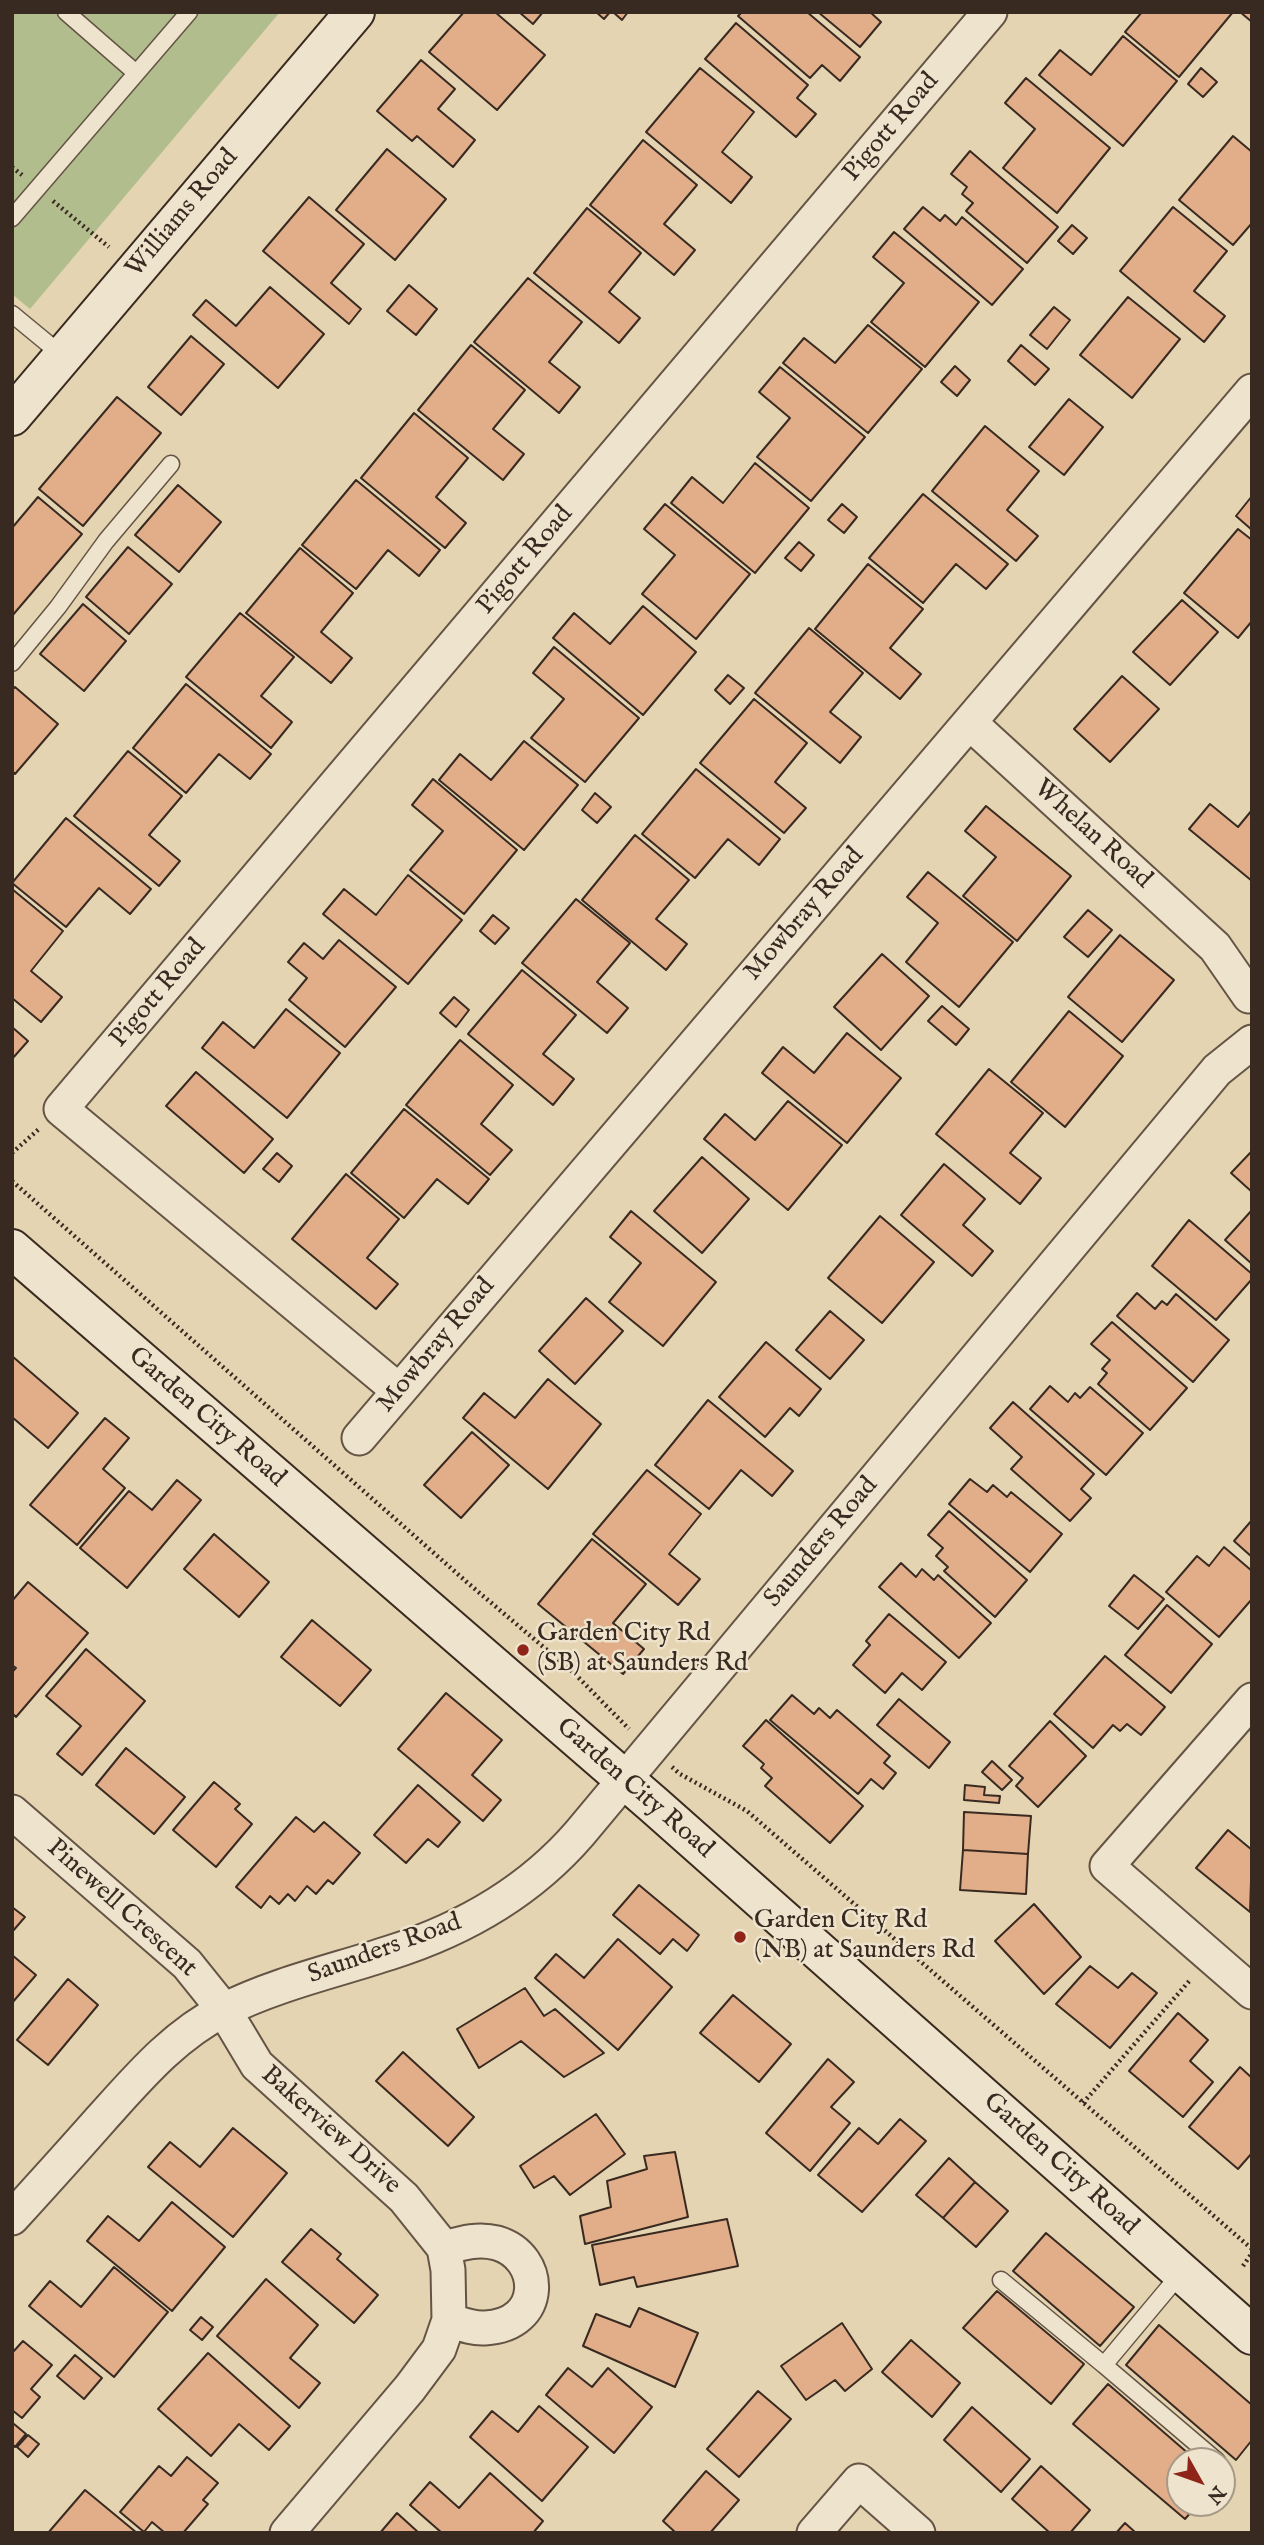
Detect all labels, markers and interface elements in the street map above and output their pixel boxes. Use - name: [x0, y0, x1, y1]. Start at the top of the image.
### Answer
- street label: Pigott Road: [838, 67, 946, 189]
- street label: Williams Road: [120, 144, 246, 284]
- street label: Pigott Road: [472, 500, 580, 622]
- street label: Whelan Road: [1026, 774, 1158, 896]
- street label: Mowbray Road: [739, 842, 871, 988]
- street label: Pigott Road: [105, 933, 213, 1055]
- street label: Mowbray Road: [372, 1272, 502, 1420]
- street label: Garden City Road: [121, 1341, 291, 1495]
- street label: Saunders Road: [758, 1471, 886, 1615]
- place label: Garden City Rd (SB) at Saunders Rd: [537, 1619, 748, 1680]
- marker: Garden City Rd (SB) at Saunders Rd: [515, 1642, 531, 1658]
- street label: Garden City Road: [549, 1712, 719, 1866]
- street label: Pinewell Crescent: [39, 1833, 203, 1985]
- place label: Garden City Rd (NB) at Saunders Rd: [754, 1906, 975, 1968]
- street label: Saunders Road: [304, 1908, 466, 1992]
- marker: Garden City Rd (NB) at Saunders Rd: [732, 1929, 748, 1945]
- street label: Bakerview Drive: [254, 2060, 406, 2202]
- street label: Garden City Road: [976, 2087, 1144, 2243]
- north arrow: [1166, 2447, 1236, 2517]
- text: N: [1201, 2480, 1230, 2508]

